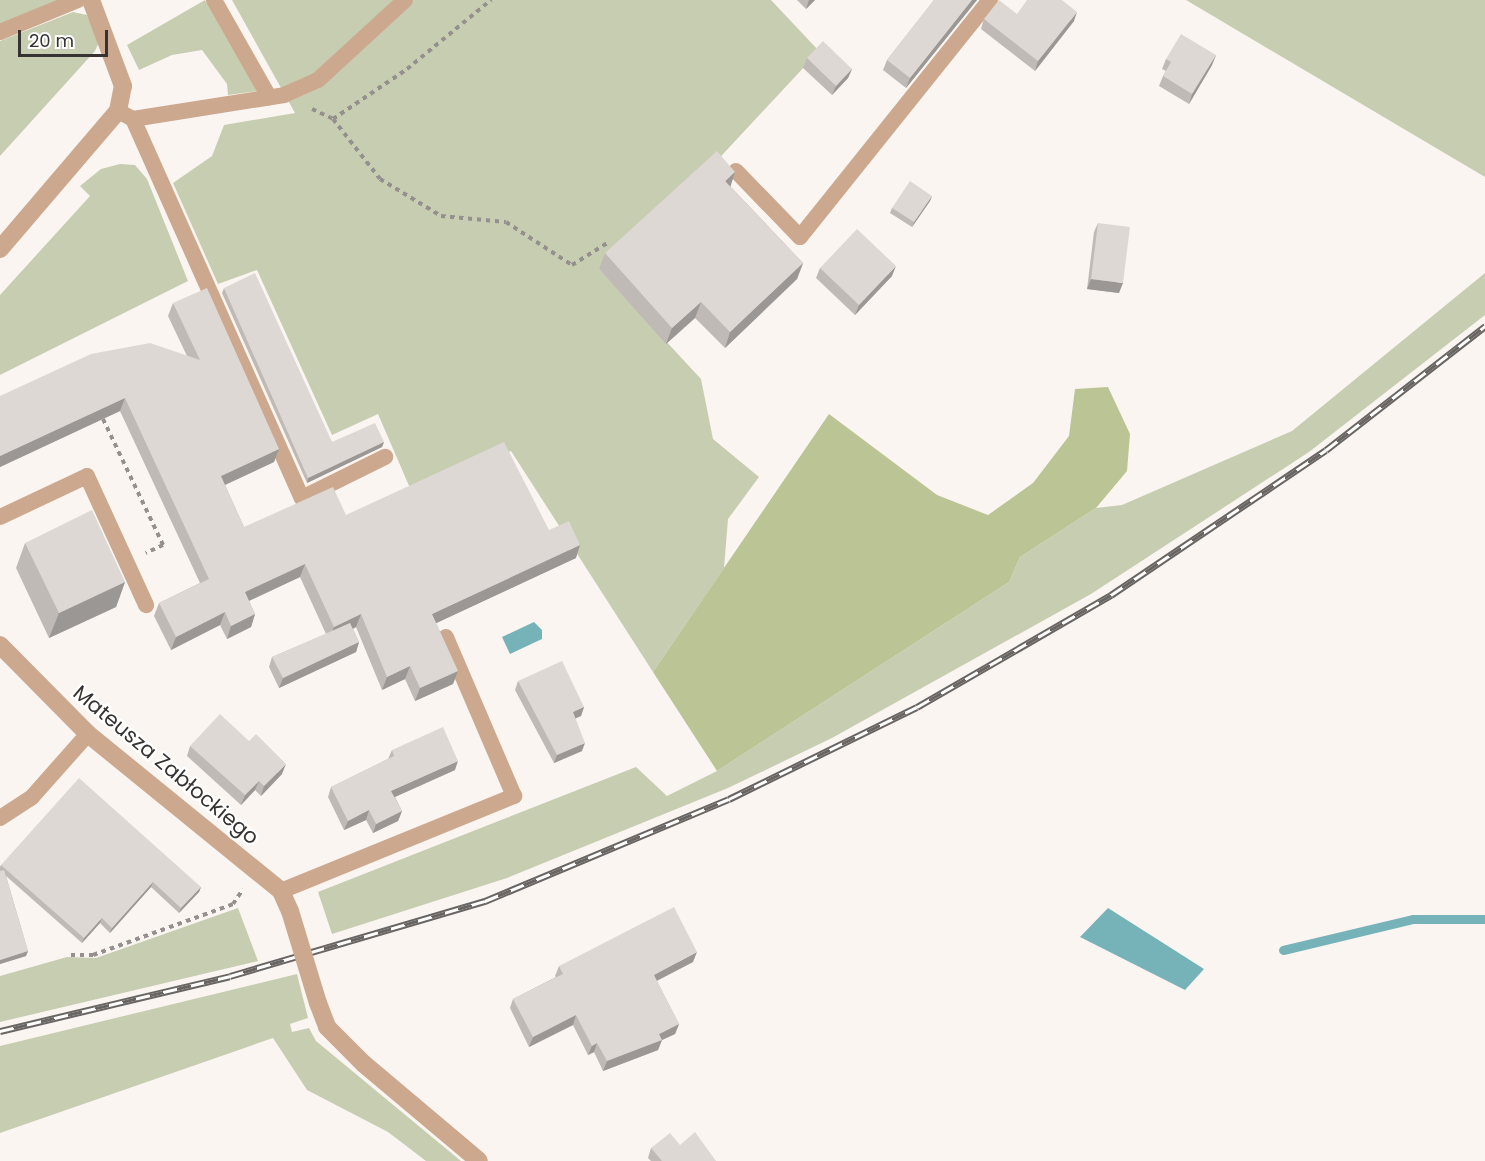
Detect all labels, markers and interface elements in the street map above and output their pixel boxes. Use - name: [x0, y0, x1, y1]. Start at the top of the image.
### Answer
- scale bar: [21, 18, 111, 56]
- text: 20 m: [29, 28, 74, 53]
- street label: Mateusza Zabłockiego: [68, 680, 264, 850]

